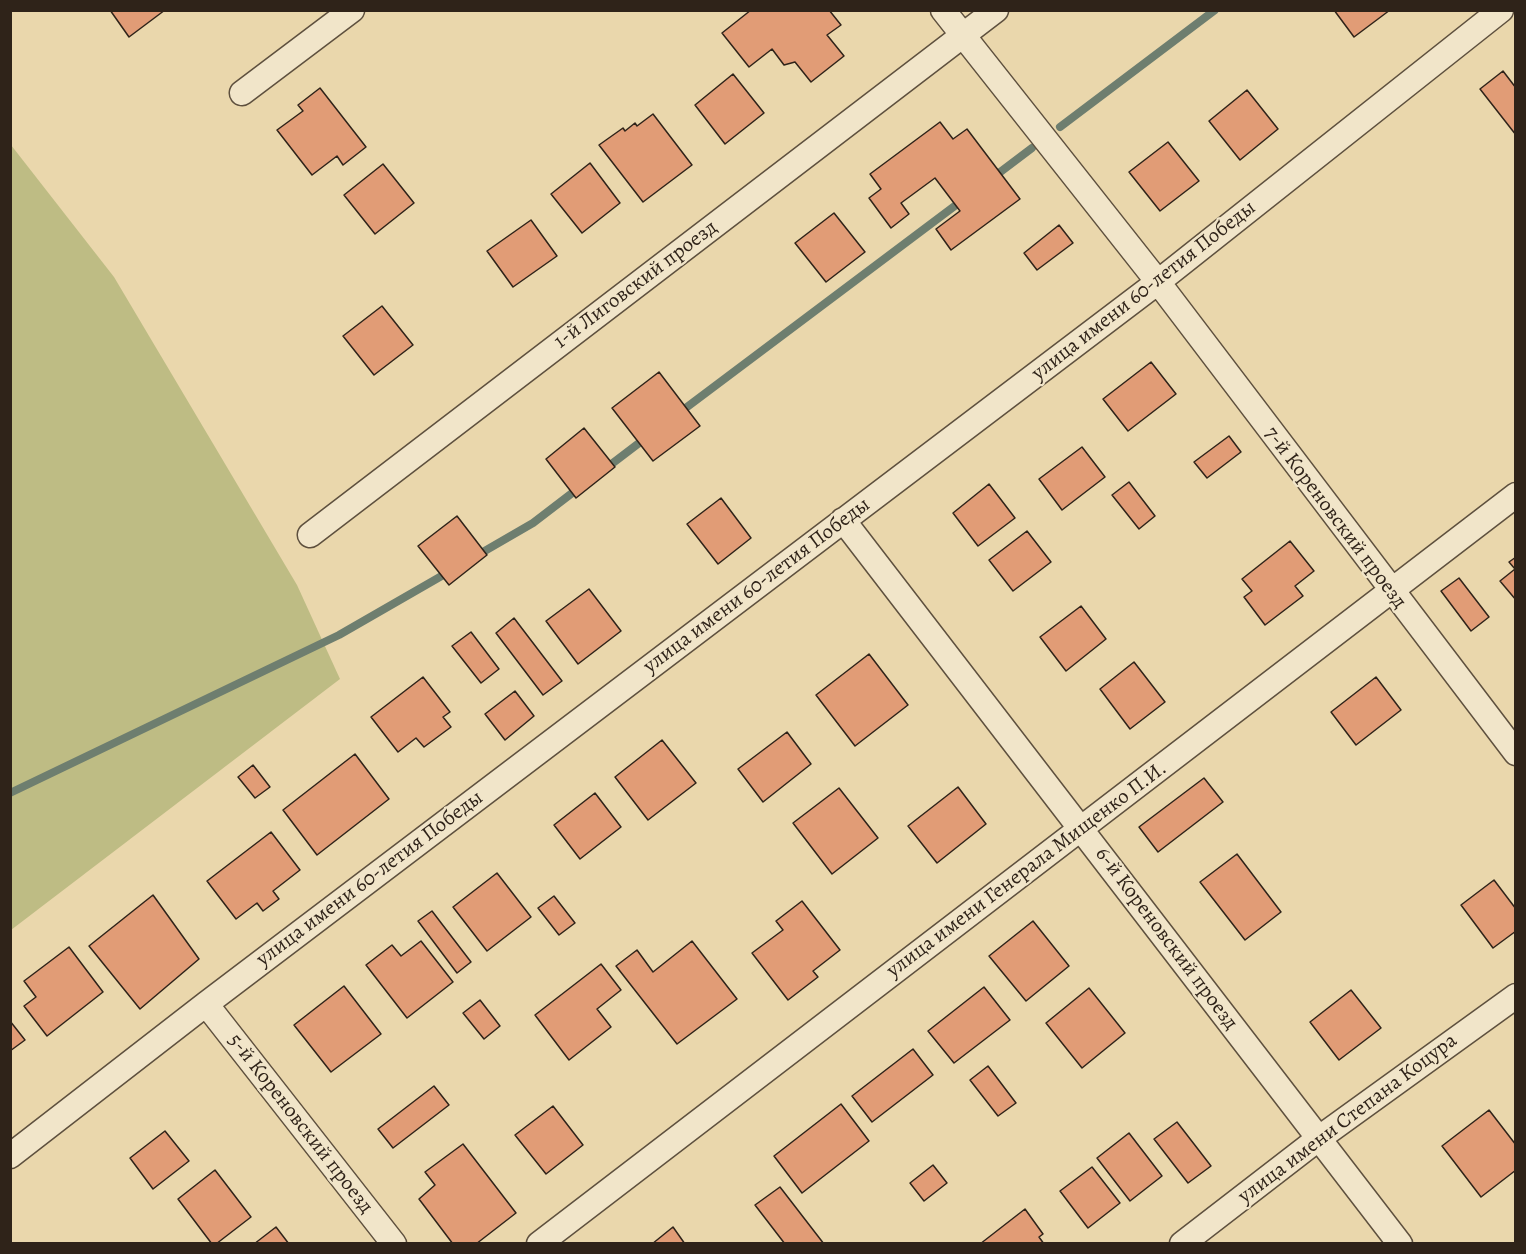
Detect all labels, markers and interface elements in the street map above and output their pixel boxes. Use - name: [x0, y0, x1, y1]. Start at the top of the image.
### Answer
- street label: улица имени 60-летия Победы: [1027, 196, 1261, 386]
- street label: 1-й Лиговский проезд: [549, 215, 723, 355]
- street label: 7-й Кореновский проезд: [1258, 422, 1412, 614]
- street label: улица имени 60-летия Победы: [639, 493, 875, 679]
- street label: улица имени Генерала Мищенко П.И.: [882, 756, 1172, 984]
- street label: улица имени 60-летия Победы: [252, 786, 488, 972]
- street label: 6-й Кореновский проезд: [1089, 843, 1243, 1035]
- street label: улица имени Степана Коцура: [1234, 1028, 1462, 1210]
- street label: 5-й Кореновский проезд: [222, 1029, 378, 1219]

